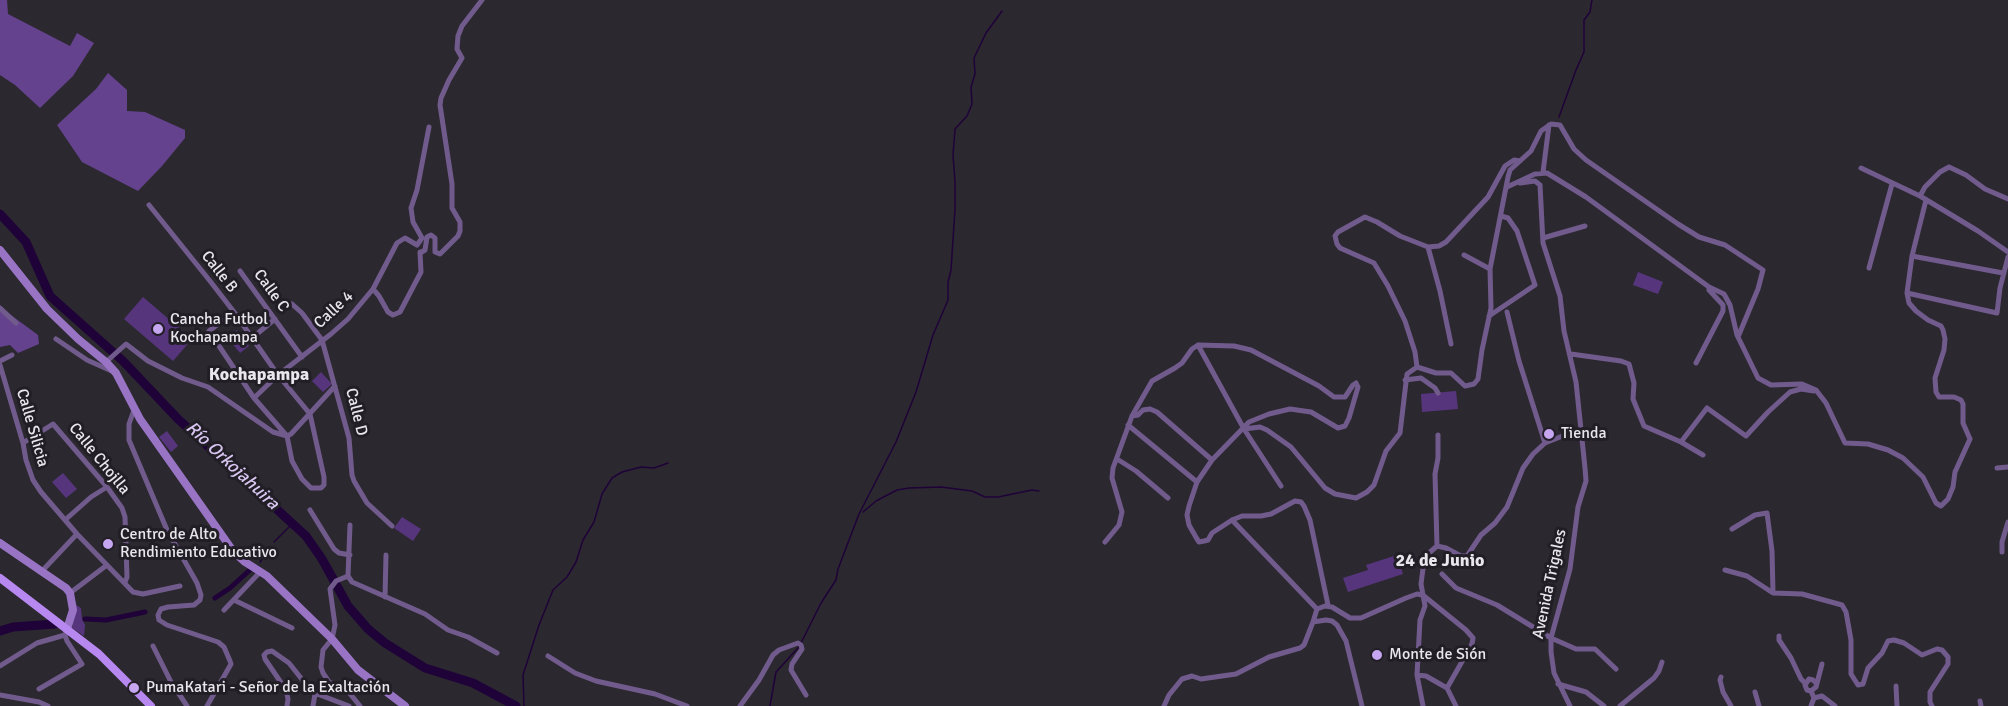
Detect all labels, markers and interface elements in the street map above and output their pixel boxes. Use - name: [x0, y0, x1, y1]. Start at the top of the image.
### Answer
- street label: Calle B: [197, 247, 241, 297]
- street label: Calle C: [249, 266, 293, 316]
- street label: Calle 4: [310, 287, 358, 333]
- place label: Cancha Futbol Kochapampa: [170, 310, 268, 348]
- marker: Cancha Futbol Kochapampa: [151, 322, 165, 336]
- district label: Kochapampa: [209, 364, 309, 386]
- street label: Calle D: [341, 386, 371, 438]
- street label: Calle Silicia: [12, 387, 52, 469]
- water label: Río Orkojahuira: [181, 417, 283, 515]
- street label: Calle Chojlla: [64, 419, 134, 499]
- place label: Tienda: [1561, 424, 1607, 444]
- marker: Tienda: [1542, 427, 1556, 441]
- place label: Centro de Alto Rendimiento Educativo: [120, 525, 277, 563]
- street label: Avenida Trigales: [1529, 527, 1571, 641]
- marker: Centro de Alto Rendimiento Educativo: [101, 537, 115, 551]
- district label: 24 de Junio: [1396, 550, 1484, 572]
- place label: Monte de Sión: [1389, 645, 1486, 665]
- marker: Monte de Sión: [1370, 648, 1384, 662]
- place label: PumaKatari - Señor de la Exaltación: [146, 678, 390, 698]
- marker: PumaKatari - Señor de la Exaltación: [127, 681, 141, 695]

